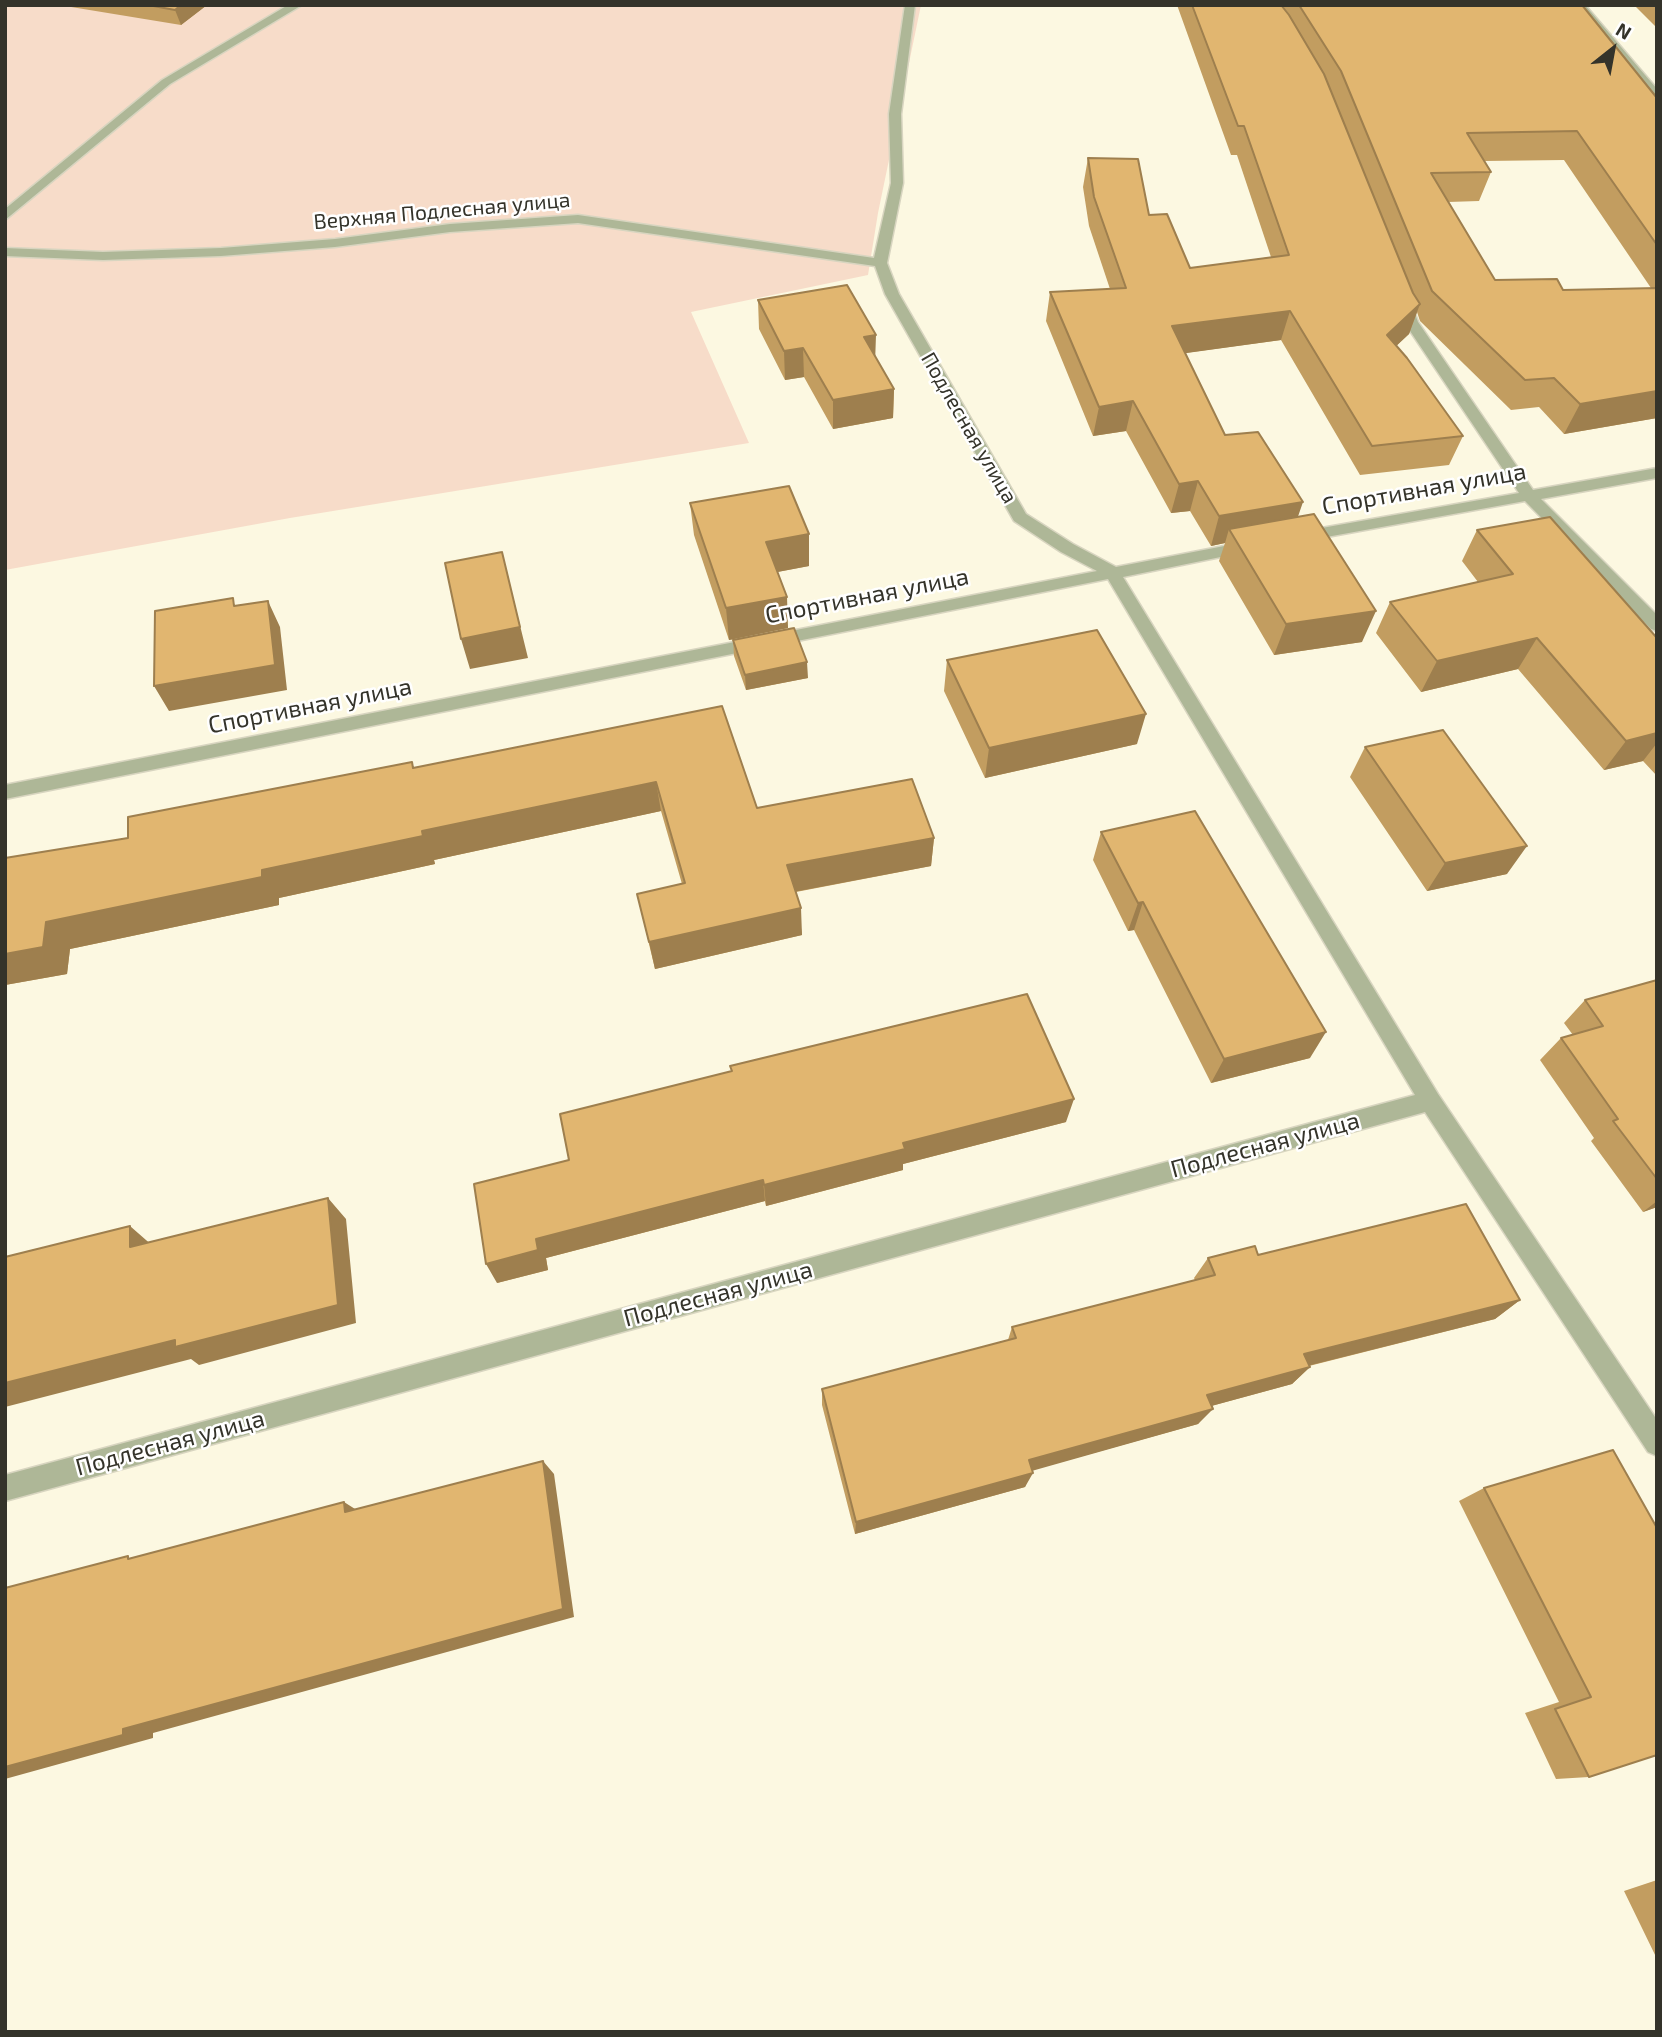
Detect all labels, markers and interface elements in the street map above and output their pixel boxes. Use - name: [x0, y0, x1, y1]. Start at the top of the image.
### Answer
- north arrow: [1578, 14, 1648, 84]
- text: N: [1612, 17, 1636, 44]
- street label: Верхняя Подлесная улица: [313, 187, 571, 235]
- street label: Подлесная улица: [916, 348, 1022, 508]
- street label: Спортивная улица: [1320, 457, 1528, 521]
- street label: Спортивная улица: [763, 562, 971, 630]
- street label: Спортивная улица: [206, 672, 414, 740]
- street label: Подлесная улица: [1167, 1106, 1363, 1184]
- street label: Подлесная улица: [620, 1255, 816, 1333]
- street label: Подлесная улица: [72, 1404, 268, 1482]

